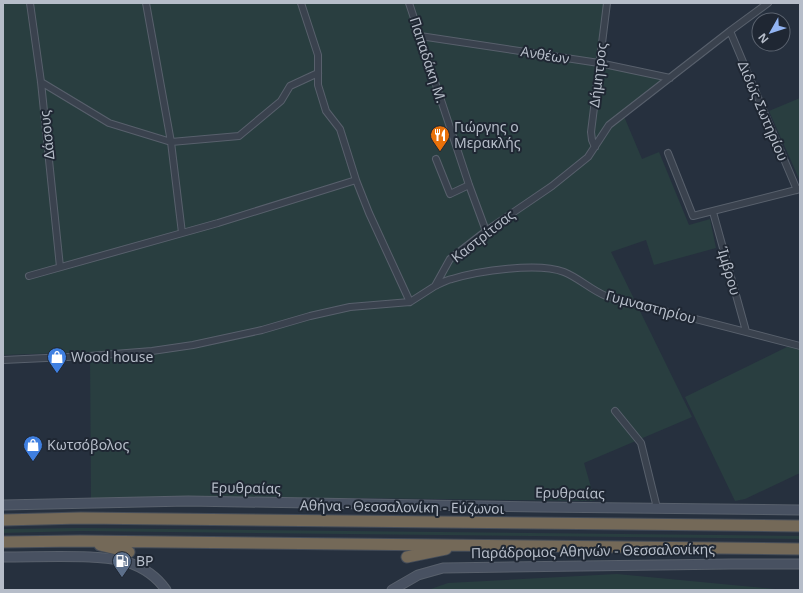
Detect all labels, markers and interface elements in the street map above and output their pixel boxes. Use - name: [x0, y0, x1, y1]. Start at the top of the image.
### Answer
- north arrow: [751, 12, 791, 52]
- street label: Παπαδάκη Μ.: [406, 14, 451, 105]
- text: N: [754, 30, 771, 47]
- street label: Ανθέων: [519, 41, 571, 68]
- street label: Δήμητρος: [584, 41, 611, 109]
- street label: Διδώς Σωτηρίου: [734, 58, 793, 164]
- street label: Δάσους: [34, 109, 59, 161]
- place label: Γιώργης ο Μερακλής: [454, 117, 521, 152]
- restaurant icon: Γιώργης ο Μερακλής: [429, 124, 451, 152]
- street label: Καστρίτσας: [447, 205, 519, 266]
- street label: Ίμβρου: [713, 244, 745, 297]
- street label: Γυμναστηρίου: [604, 285, 698, 328]
- shop icon: Wood house: [46, 346, 68, 374]
- place label: Wood house: [71, 347, 153, 366]
- shop icon: Κωτσόβολος: [22, 434, 44, 462]
- place label: Κωτσόβολος: [47, 435, 129, 454]
- street label: Ερυθραίας: [211, 477, 281, 498]
- street label: Ερυθραίας: [535, 482, 605, 503]
- street label: Αθήνα - Θεσσαλονίκη - Εύζωνοι: [300, 495, 505, 518]
- street label: Παράδρομος Αθηνών - Θεσσαλονίκης: [471, 539, 715, 562]
- fuel station icon: BP: [111, 550, 133, 578]
- place label: BP: [136, 551, 154, 570]

